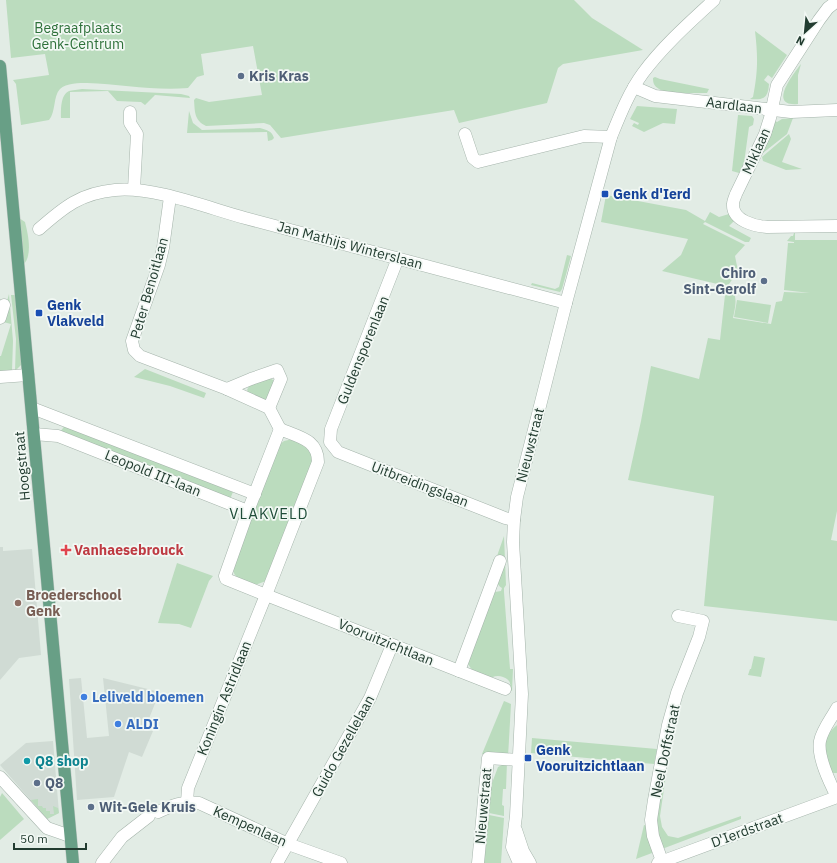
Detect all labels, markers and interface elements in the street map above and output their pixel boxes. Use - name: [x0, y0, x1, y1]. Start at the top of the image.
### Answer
- north arrow: [785, 12, 825, 52]
- park label: Begraafplaats Genk-Centrum: [32, 19, 124, 53]
- text: N: [794, 33, 807, 49]
- place label: Kris Kras: [249, 67, 309, 85]
- marker: Kris Kras: [236, 71, 246, 81]
- street label: Aardlaan: [705, 93, 763, 117]
- street label: Miklaan: [738, 125, 774, 177]
- place label: Genk d'Ierd: [613, 185, 691, 203]
- marker: Genk d'Ierd: [600, 189, 610, 199]
- street label: Jan Mathijs Winterslaan: [275, 217, 425, 273]
- street label: Peter Benoitlaan: [126, 235, 172, 341]
- place label: Chiro Sint-Gerolf: [683, 264, 756, 298]
- marker: Chiro Sint-Gerolf: [759, 276, 769, 286]
- street label: Guldensporenlaan: [333, 293, 393, 407]
- place label: Genk Vlakveld: [47, 296, 104, 330]
- marker: Genk Vlakveld: [34, 308, 44, 318]
- street label: Nieuwstraat: [512, 406, 548, 484]
- street label: Hoogstraat: [10, 430, 34, 501]
- street label: Leopold III-laan: [102, 445, 204, 501]
- street label: Uitbreidingslaan: [369, 457, 471, 511]
- district label: VLAKVELD: [229, 504, 309, 523]
- place label: Vanhaesebrouck: [74, 541, 185, 559]
- marker: Vanhaesebrouck: [61, 545, 71, 555]
- place label: Broederschool Genk: [26, 586, 121, 620]
- marker: Broederschool Genk: [13, 598, 23, 608]
- street label: Vooruitzichtlaan: [335, 615, 437, 669]
- street label: Koningin Astridlaan: [193, 638, 255, 758]
- place label: Leliveld bloemen: [92, 688, 204, 706]
- marker: Leliveld bloemen: [79, 692, 89, 702]
- street label: Guido Gezellelaan: [308, 692, 378, 800]
- street label: Neel Doffstraat: [646, 702, 684, 799]
- place label: ALDI: [126, 715, 159, 733]
- marker: ALDI: [113, 719, 123, 729]
- place label: Genk Vooruitzichtlaan: [536, 741, 645, 775]
- place label: Q8 shop: [35, 752, 89, 770]
- marker: Genk Vooruitzichtlaan: [523, 753, 533, 763]
- marker: Q8 shop: [22, 756, 32, 766]
- street label: Nieuwstraat: [471, 767, 495, 845]
- place label: Q8: [45, 774, 63, 792]
- marker: Q8: [32, 778, 42, 788]
- place label: Wit-Gele Kruis: [99, 798, 196, 816]
- marker: Wit-Gele Kruis: [86, 802, 96, 812]
- street label: Kempenlaan: [210, 802, 290, 850]
- street label: D'Ierdstraat: [708, 809, 786, 851]
- scale bar: [14, 825, 86, 851]
- text: 50 m: [20, 831, 48, 846]

